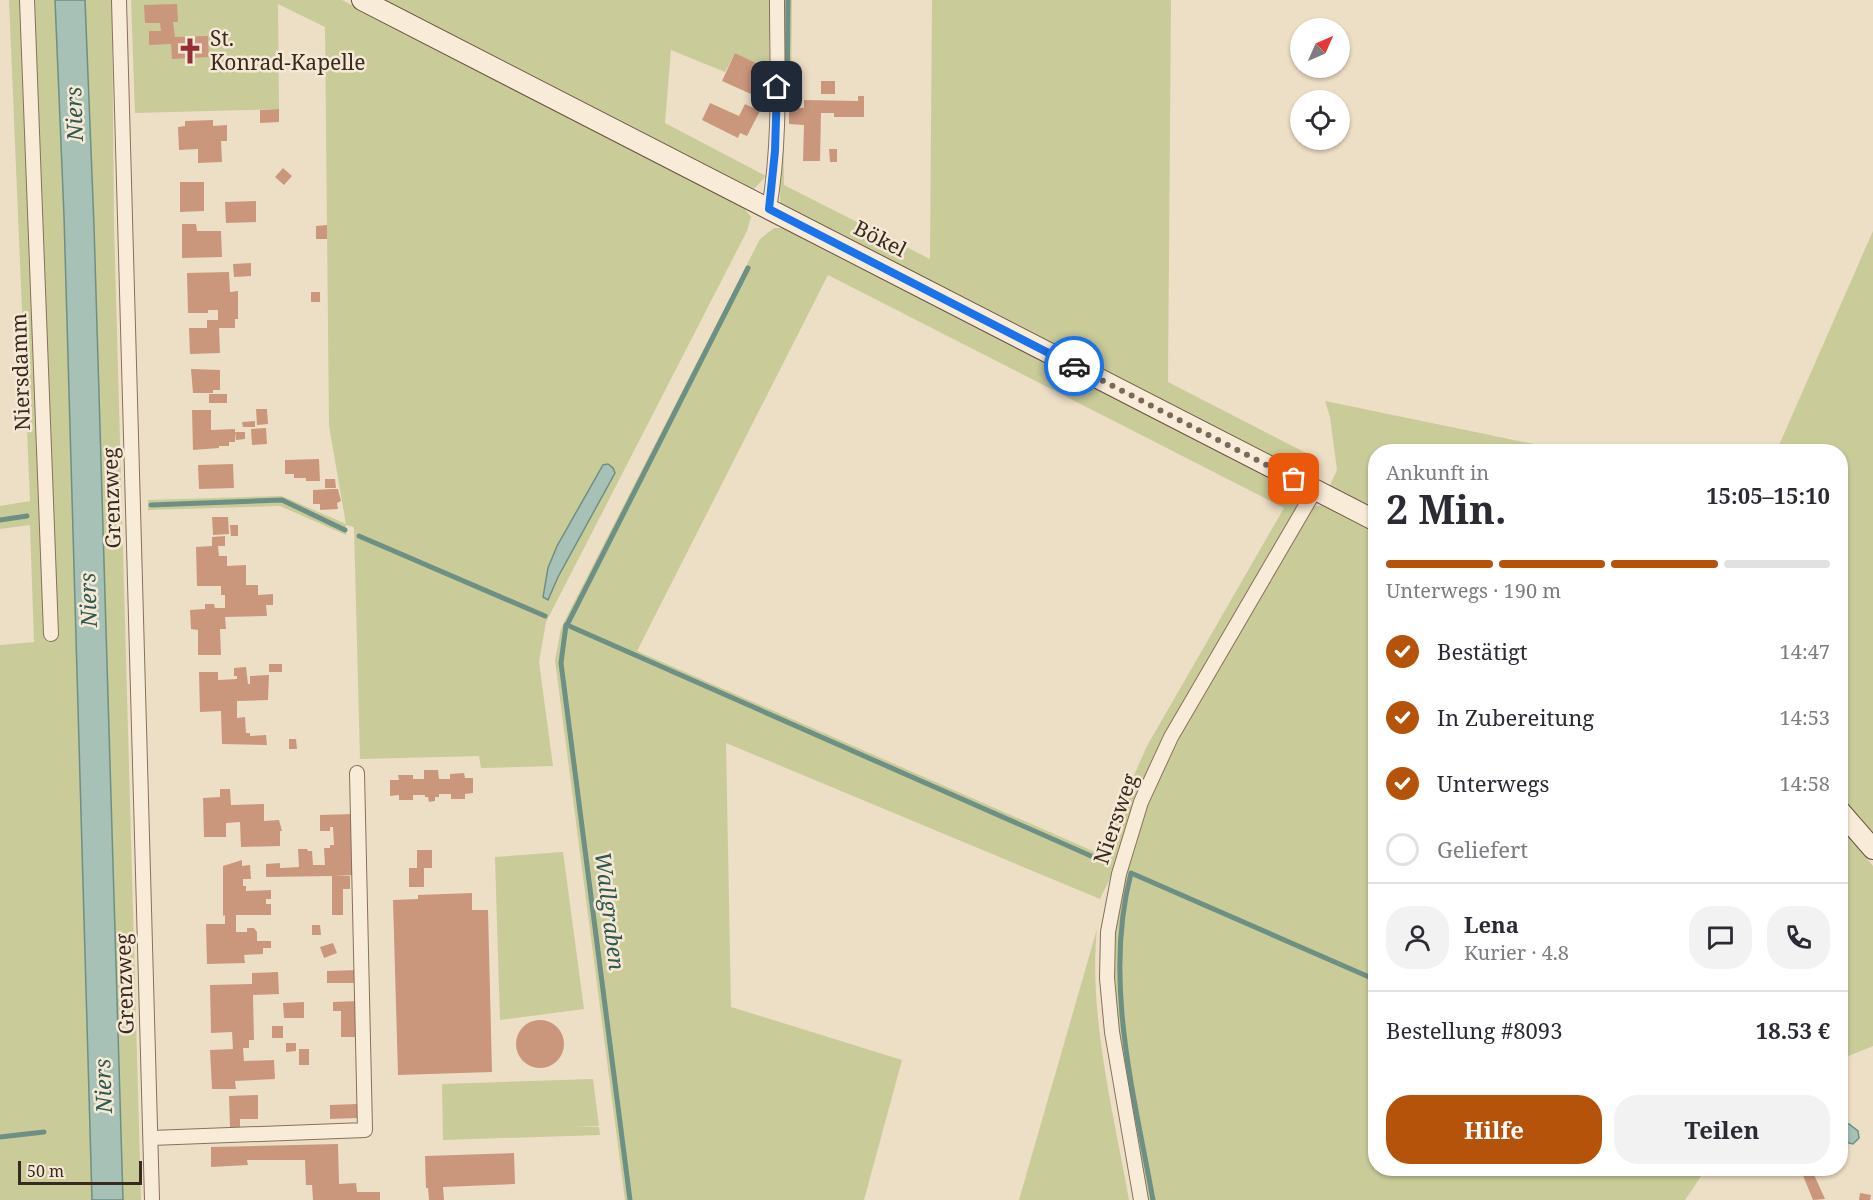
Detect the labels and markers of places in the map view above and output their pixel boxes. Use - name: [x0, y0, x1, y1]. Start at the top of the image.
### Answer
- place label: St. Konrad-Kapelle: [210, 24, 366, 76]
- church icon: St. Konrad-Kapelle: [175, 36, 205, 66]
- pin: [751, 61, 802, 112]
- pin: [1268, 453, 1319, 504]

